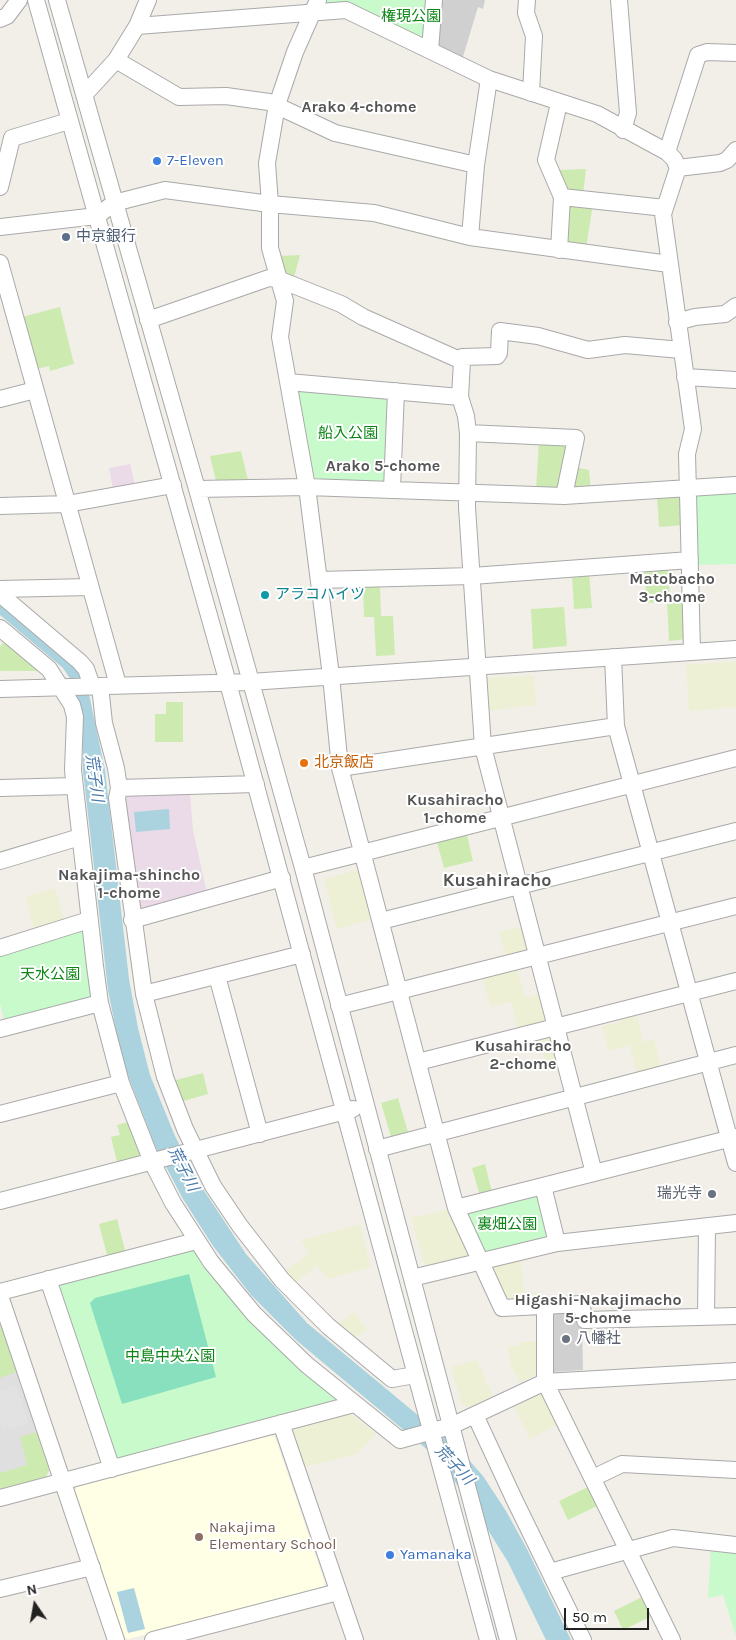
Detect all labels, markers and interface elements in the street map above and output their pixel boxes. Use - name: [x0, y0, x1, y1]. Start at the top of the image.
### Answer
- park label: 権現公園: [381, 8, 441, 26]
- district label: Arako 4-chome: [302, 97, 416, 117]
- place label: 7-Eleven: [167, 152, 224, 170]
- marker: 7-Eleven: [151, 155, 163, 167]
- place label: 中京銀行: [76, 228, 136, 246]
- marker: 中京銀行: [60, 231, 72, 243]
- park label: 船入公園: [318, 425, 378, 443]
- district label: Arako 5-chome: [326, 456, 440, 476]
- district label: Matobacho 3-chome: [629, 569, 715, 607]
- place label: アラコハイツ: [275, 586, 365, 604]
- marker: アラコハイツ: [259, 589, 271, 601]
- water label: 荒子川: [81, 753, 107, 803]
- place label: 北京飯店: [314, 754, 374, 772]
- marker: 北京飯店: [298, 757, 310, 769]
- district label: Kusahiracho 1-chome: [407, 790, 503, 828]
- district label: Nakajima-shincho 1-chome: [58, 865, 200, 903]
- district label: Kusahiracho: [443, 870, 551, 892]
- park label: 天水公園: [20, 966, 80, 984]
- district label: Kusahiracho 2-chome: [475, 1036, 571, 1074]
- water label: 荒子川: [164, 1143, 202, 1195]
- place label: 瑞光寺: [657, 1185, 702, 1203]
- marker: 瑞光寺: [706, 1188, 718, 1200]
- park label: 裏畑公園: [477, 1216, 537, 1234]
- district label: Higashi-Nakajimacho 5-chome: [514, 1290, 682, 1328]
- place label: 八幡社: [576, 1330, 621, 1348]
- marker: 八幡社: [560, 1333, 572, 1345]
- park label: 中島中央公園: [125, 1348, 215, 1366]
- water label: 荒子川: [431, 1441, 477, 1489]
- place label: Nakajima Elementary School: [209, 1519, 336, 1554]
- marker: Nakajima Elementary School: [193, 1531, 205, 1543]
- place label: Yamanaka: [400, 1546, 472, 1564]
- marker: Yamanaka: [384, 1549, 396, 1561]
- north arrow: [10, 1580, 60, 1630]
- text: N: [25, 1580, 38, 1599]
- scale bar: [566, 1598, 651, 1630]
- text: 50 m: [572, 1608, 607, 1626]

